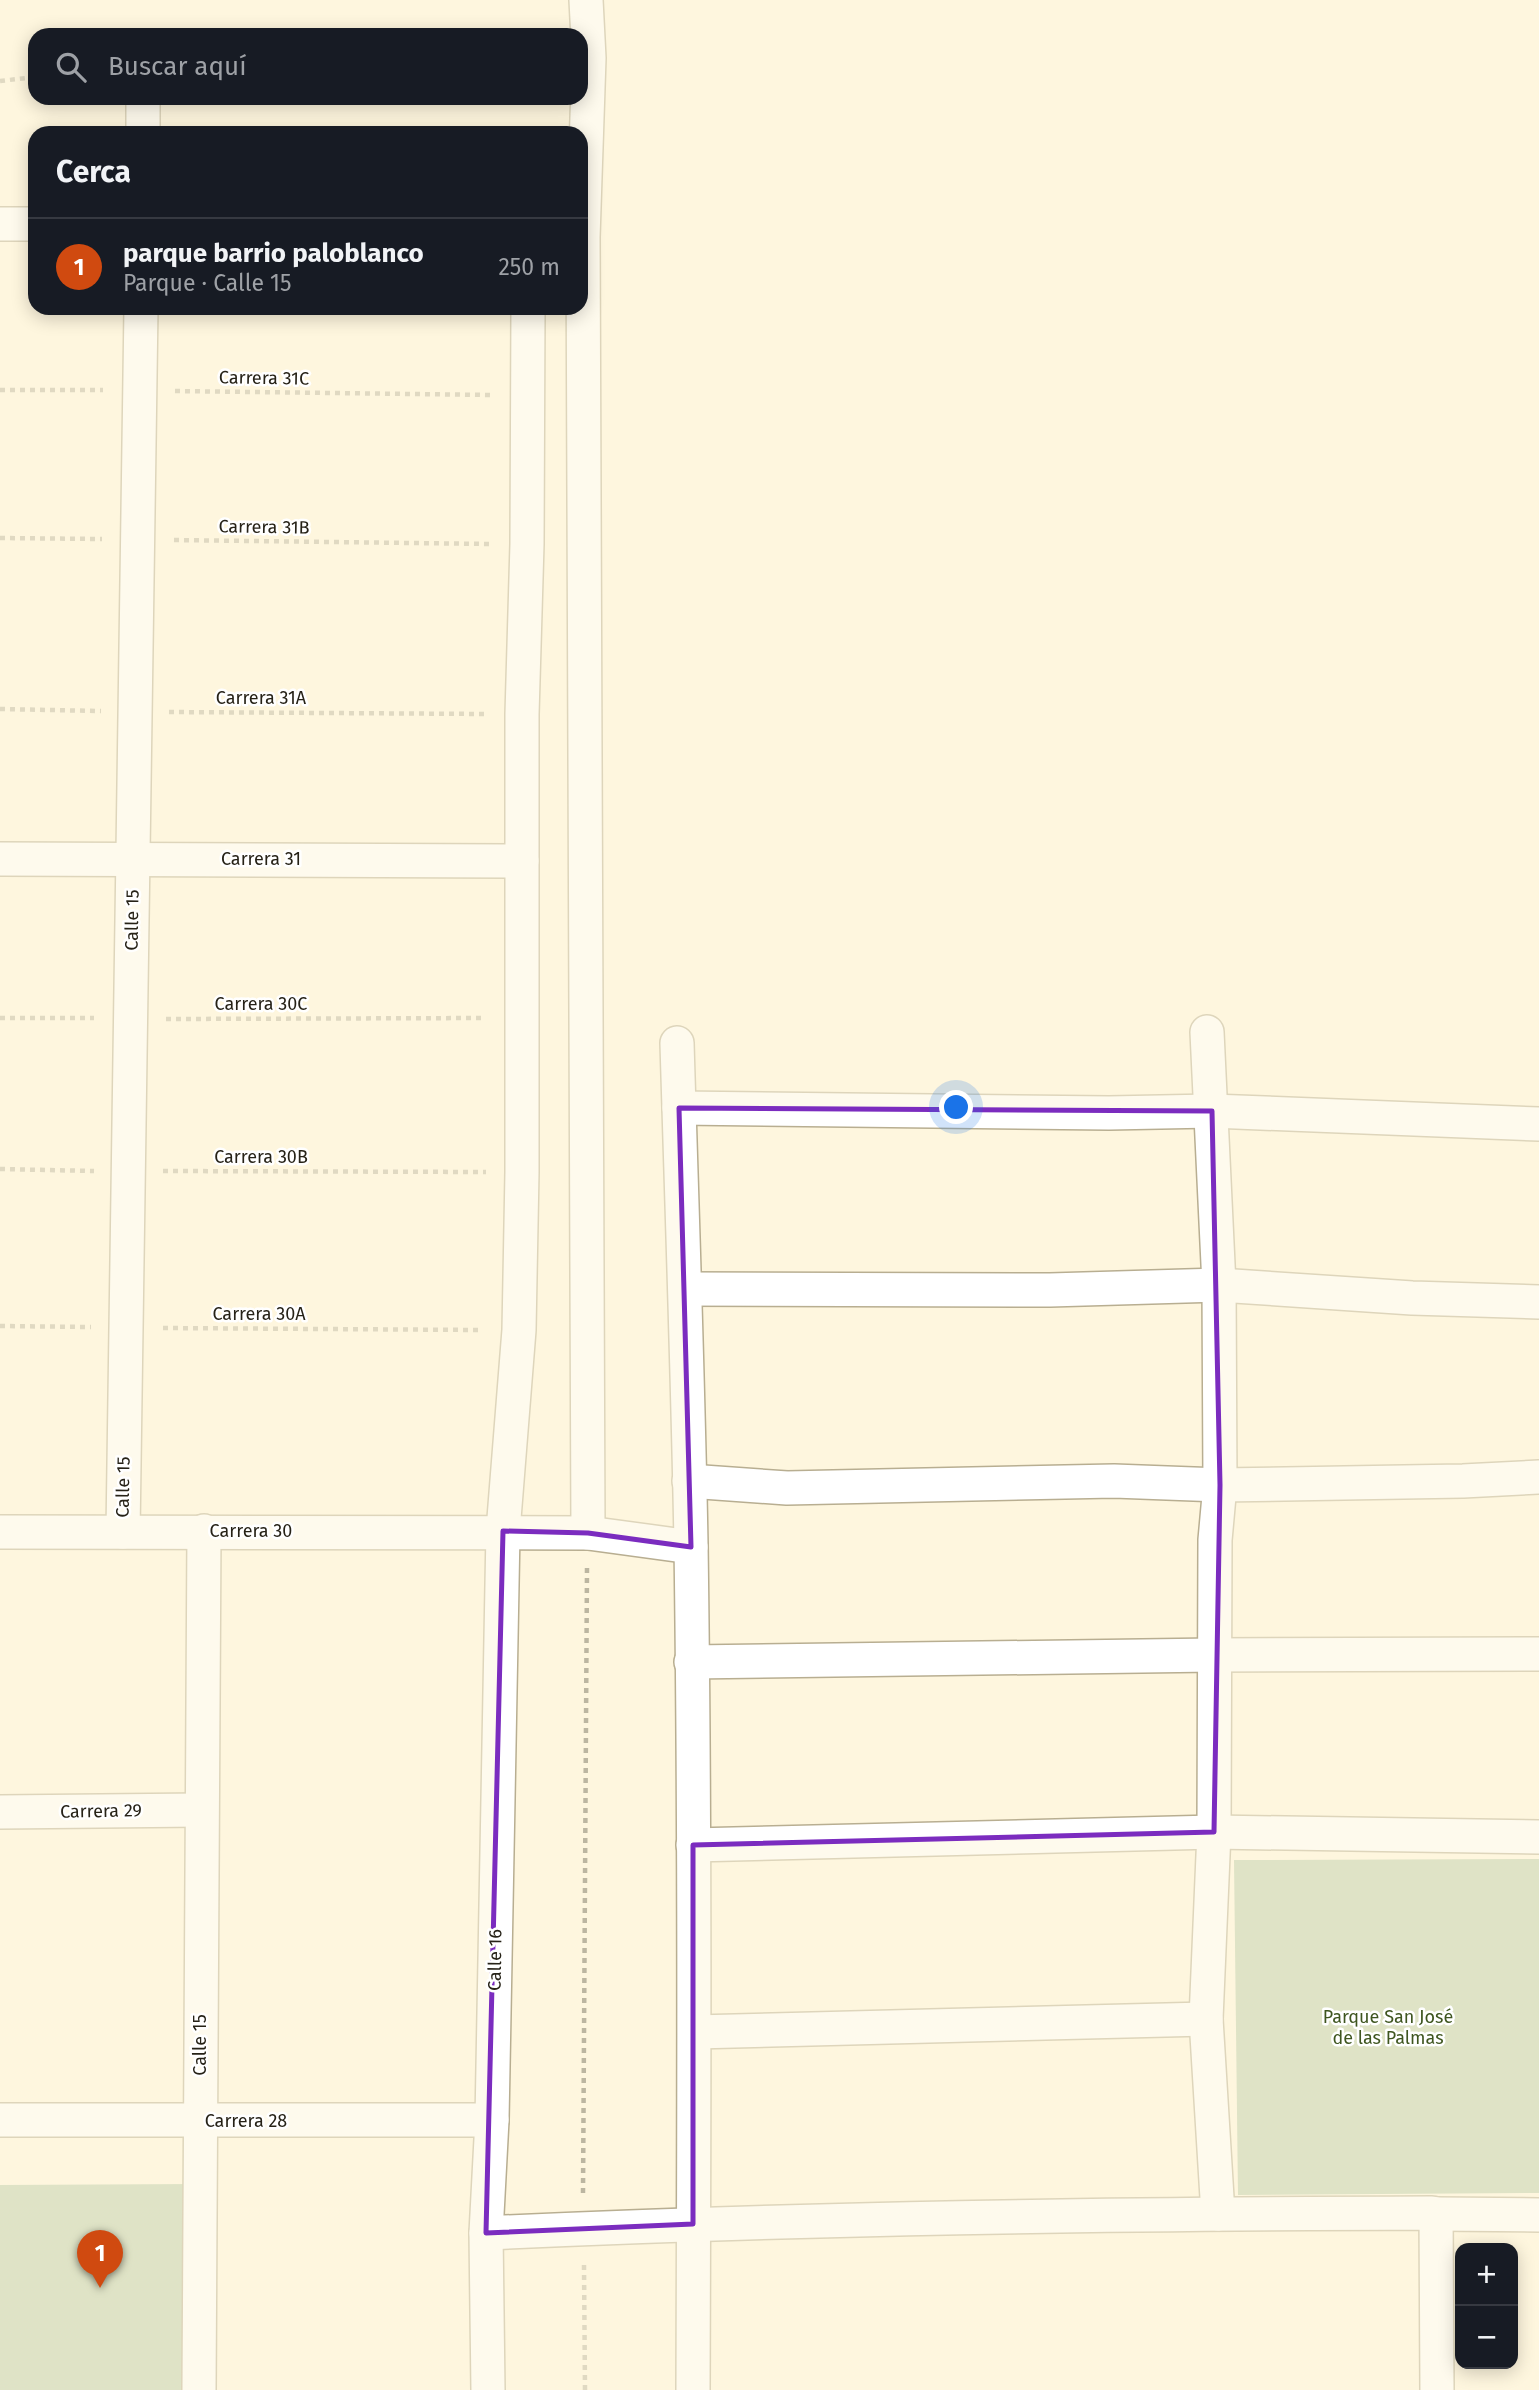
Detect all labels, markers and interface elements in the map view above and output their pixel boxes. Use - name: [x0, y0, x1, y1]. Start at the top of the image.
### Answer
- search box: [28, 28, 588, 105]
- icon: search: [52, 48, 90, 86]
- text: Buscar aquí: [108, 51, 246, 82]
- text: Cerca: [56, 154, 131, 190]
- text: parque barrio paloblanco: [123, 238, 424, 269]
- text: 1: [74, 253, 84, 281]
- text: 250 m: [498, 253, 560, 281]
- text: Parque · Calle 15: [123, 269, 292, 297]
- street label: Carrera 31C: [219, 366, 309, 390]
- street label: Carrera 31B: [218, 515, 310, 539]
- street label: Carrera 31A: [216, 687, 307, 709]
- street label: Carrera 31: [221, 848, 301, 870]
- street label: Calle 15: [120, 889, 144, 951]
- street label: Carrera 30C: [215, 993, 307, 1015]
- your location: [939, 1090, 973, 1124]
- street label: Carrera 30B: [214, 1146, 308, 1168]
- street label: Carrera 30A: [212, 1303, 306, 1325]
- street label: Calle 15: [111, 1456, 135, 1518]
- street label: Carrera 30: [210, 1520, 292, 1542]
- street label: Carrera 29: [60, 1799, 142, 1823]
- street label: Calle 16: [483, 1929, 507, 1991]
- park label: Parque San José de las Palmas: [1323, 2006, 1453, 2049]
- street label: Calle 15: [189, 2014, 211, 2076]
- street label: Carrera 28: [205, 2110, 287, 2132]
- pin: 1: [77, 2230, 123, 2288]
- map controls: [1455, 2243, 1518, 2369]
- button: +: [1455, 2243, 1518, 2306]
- button: −: [1455, 2306, 1518, 2369]

